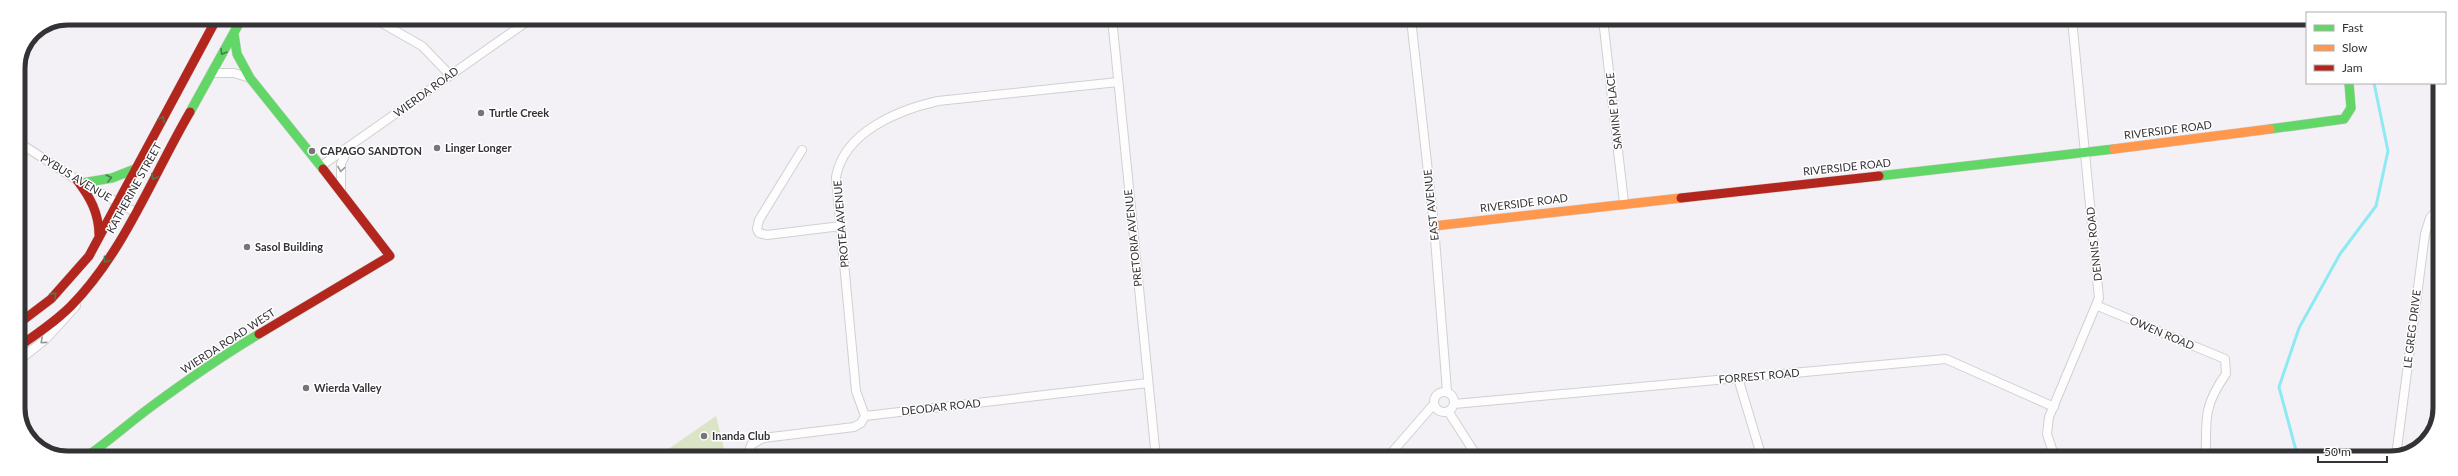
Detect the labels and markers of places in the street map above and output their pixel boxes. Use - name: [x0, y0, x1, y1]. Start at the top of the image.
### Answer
- place label: Turtle Creek: [489, 106, 549, 119]
- marker: Turtle Creek: [476, 108, 486, 118]
- place label: Linger Longer: [445, 141, 512, 154]
- marker: Linger Longer: [432, 143, 442, 153]
- place label: CAPAGO SANDTON: [320, 144, 422, 157]
- marker: CAPAGO SANDTON: [307, 146, 317, 156]
- place label: Sasol Building: [255, 240, 323, 253]
- marker: Sasol Building: [242, 242, 252, 252]
- place label: Wierda Valley: [314, 381, 382, 394]
- marker: Wierda Valley: [301, 383, 311, 393]
- place label: Inanda Club: [712, 429, 770, 442]
- marker: Inanda Club: [699, 431, 709, 441]

